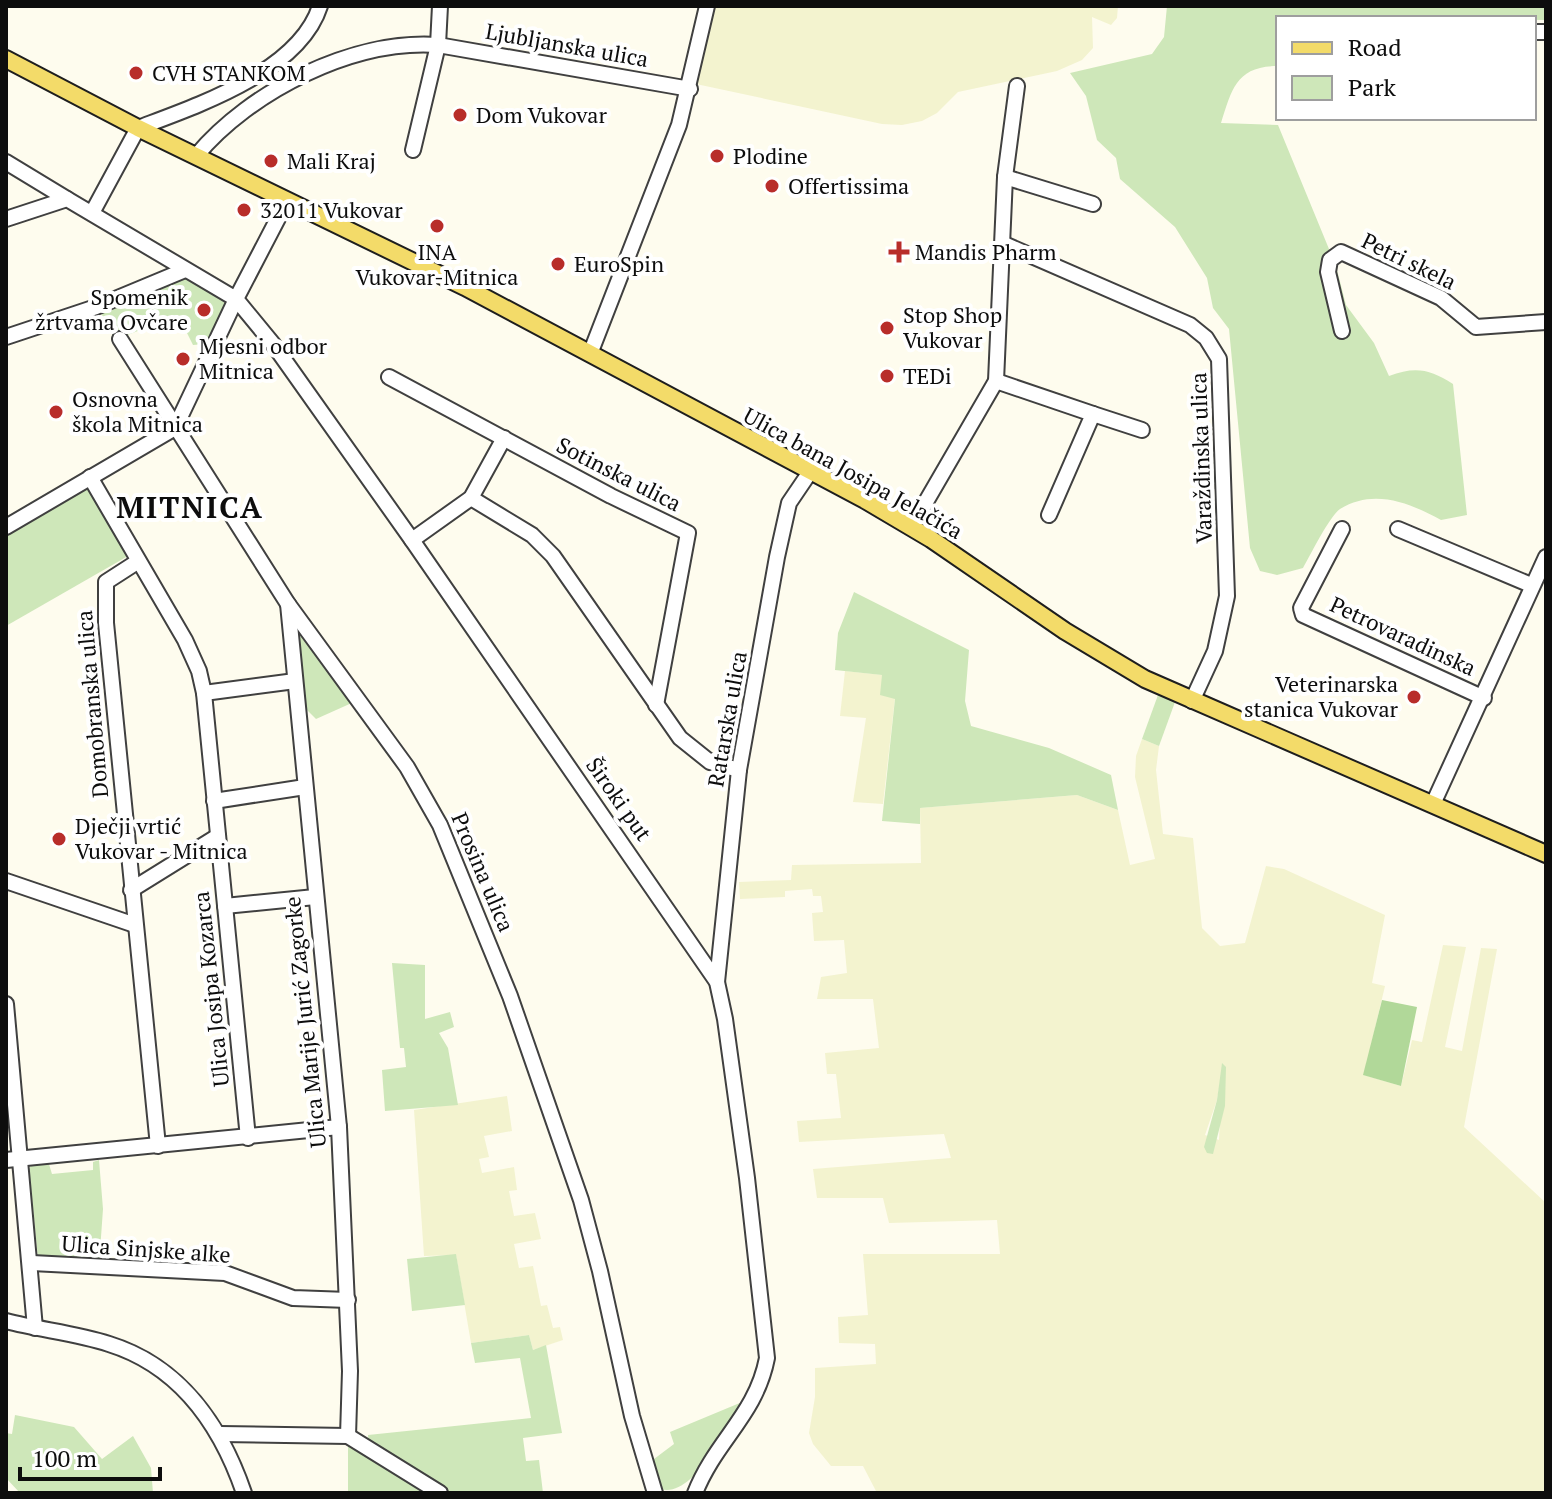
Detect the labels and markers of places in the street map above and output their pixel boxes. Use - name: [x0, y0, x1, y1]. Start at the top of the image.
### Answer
- place label: CVH STANKOM: [152, 58, 306, 87]
- marker: CVH STANKOM: [127, 64, 145, 82]
- place label: Dom Vukovar: [476, 100, 607, 129]
- marker: Dom Vukovar: [451, 106, 469, 124]
- place label: Plodine: [733, 141, 808, 170]
- place label: Mali Kraj: [287, 146, 376, 175]
- marker: Plodine: [708, 147, 726, 165]
- marker: Mali Kraj: [262, 152, 280, 170]
- place label: Offertissima: [788, 171, 909, 200]
- marker: Offertissima: [763, 177, 781, 195]
- place label: 32011 Vukovar: [260, 195, 403, 224]
- marker: 32011 Vukovar: [235, 201, 253, 219]
- marker: INA Vukovar-Mitnica: [428, 217, 446, 235]
- place label: INA Vukovar-Mitnica: [356, 237, 518, 291]
- place label: Mandis Pharm: [915, 237, 1057, 266]
- marker: Mandis Pharm: [890, 243, 908, 261]
- place label: EuroSpin: [574, 249, 664, 278]
- marker: EuroSpin: [549, 255, 567, 273]
- place label: Spomenik žrtvama Ovčare: [35, 282, 189, 336]
- place label: Stop Shop Vukovar: [903, 300, 1002, 354]
- marker: Spomenik žrtvama Ovčare: [195, 301, 213, 319]
- marker: Stop Shop Vukovar: [878, 319, 896, 337]
- place label: Mjesni odbor Mitnica: [199, 331, 328, 385]
- marker: Mjesni odbor Mitnica: [174, 350, 192, 368]
- place label: TEDi: [903, 361, 952, 390]
- marker: TEDi: [878, 367, 896, 385]
- place label: Osnovna škola Mitnica: [72, 384, 203, 438]
- marker: Osnovna škola Mitnica: [47, 403, 65, 421]
- place label: Veterinarska stanica Vukovar: [1244, 669, 1399, 723]
- marker: Veterinarska stanica Vukovar: [1405, 688, 1423, 706]
- place label: Dječji vrtić Vukovar - Mitnica: [75, 811, 248, 865]
- marker: Dječji vrtić Vukovar - Mitnica: [50, 830, 68, 848]

